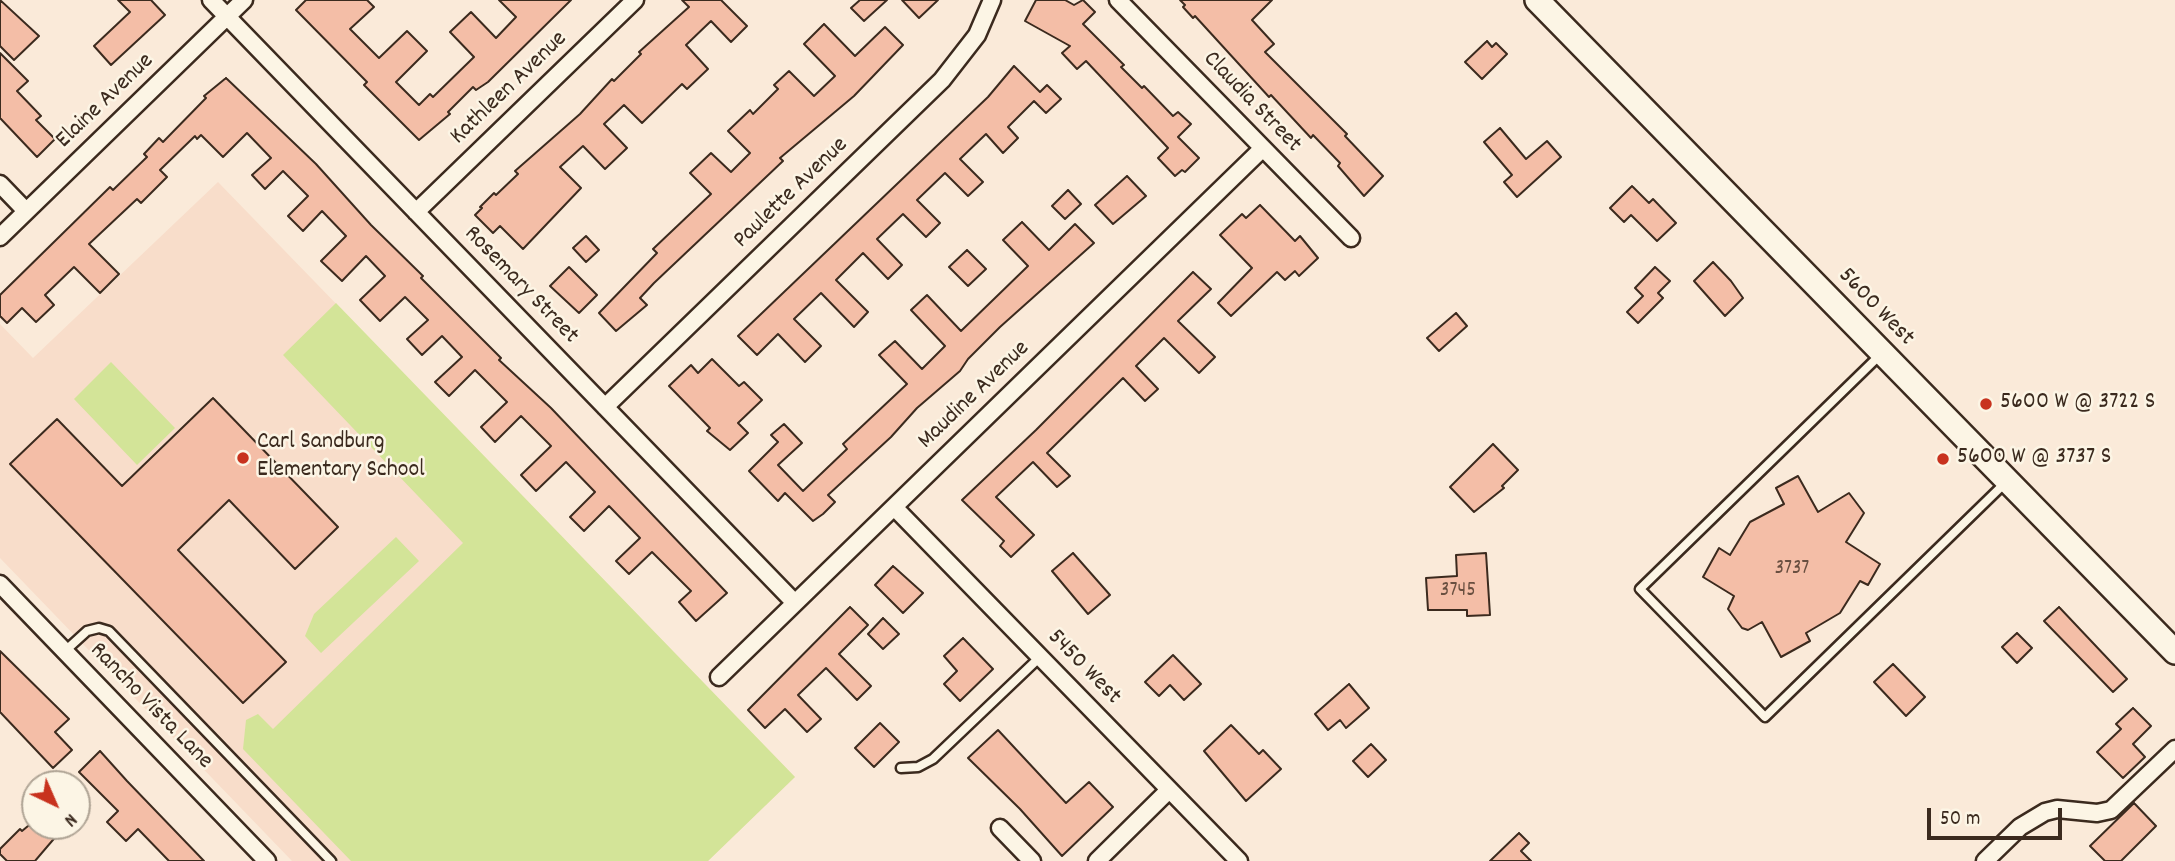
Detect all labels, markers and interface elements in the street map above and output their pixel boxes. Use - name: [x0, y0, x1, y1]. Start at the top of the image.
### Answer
- street label: Kathleen Avenue: [446, 26, 574, 152]
- street label: Claudia Street: [1196, 46, 1306, 160]
- street label: Elaine Avenue: [51, 48, 161, 156]
- street label: Paulette Avenue: [729, 132, 855, 256]
- street label: Rosemary Street: [456, 221, 584, 351]
- street label: 5600 West: [1831, 263, 1919, 353]
- street label: Maudine Avenue: [913, 336, 1037, 456]
- place label: 5600 W @ 3722 S: [2000, 390, 2155, 418]
- marker: 5600 W @ 3722 S: [1978, 396, 1994, 412]
- place label: Carl Sandburg Elementary School: [257, 430, 425, 486]
- place label: 5600 W @ 3737 S: [1957, 445, 2111, 473]
- marker: Carl Sandburg Elementary School: [235, 450, 251, 466]
- marker: 5600 W @ 3737 S: [1935, 451, 1951, 467]
- house number: 3737: [1775, 557, 1809, 583]
- house number: 3745: [1440, 579, 1476, 605]
- street label: 5450 West: [1040, 624, 1126, 712]
- street label: Rancho Vista Lane: [82, 638, 218, 776]
- north arrow: [21, 770, 91, 840]
- scale bar: [1930, 794, 2065, 838]
- text: 50 m: [1940, 805, 1980, 835]
- text: N: [57, 806, 82, 832]

